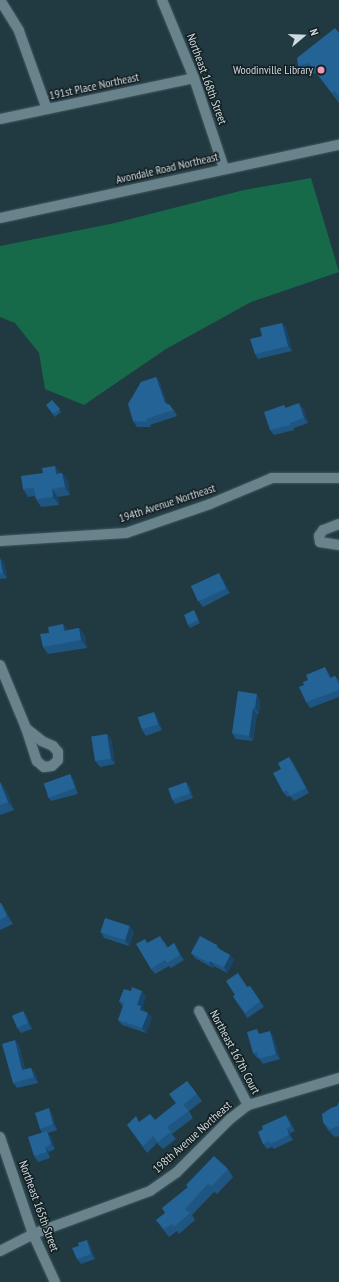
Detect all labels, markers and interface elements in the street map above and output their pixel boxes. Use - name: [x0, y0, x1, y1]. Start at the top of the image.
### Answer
- north arrow: [283, 16, 323, 56]
- text: N: [307, 27, 322, 37]
- street label: Northeast 168th Street: [184, 32, 230, 126]
- place label: Woodinville Library: [233, 63, 313, 77]
- marker: Woodinville Library: [316, 65, 326, 75]
- street label: 191st Place Northeast: [48, 69, 140, 103]
- street label: Avondale Road Northeast: [114, 149, 220, 187]
- street label: 194th Avenue Northeast: [117, 481, 217, 525]
- street label: Northeast 167th Court: [207, 1008, 263, 1096]
- street label: 198th Avenue Northeast: [150, 1098, 234, 1176]
- street label: Northeast 165th Street: [16, 1159, 62, 1253]

